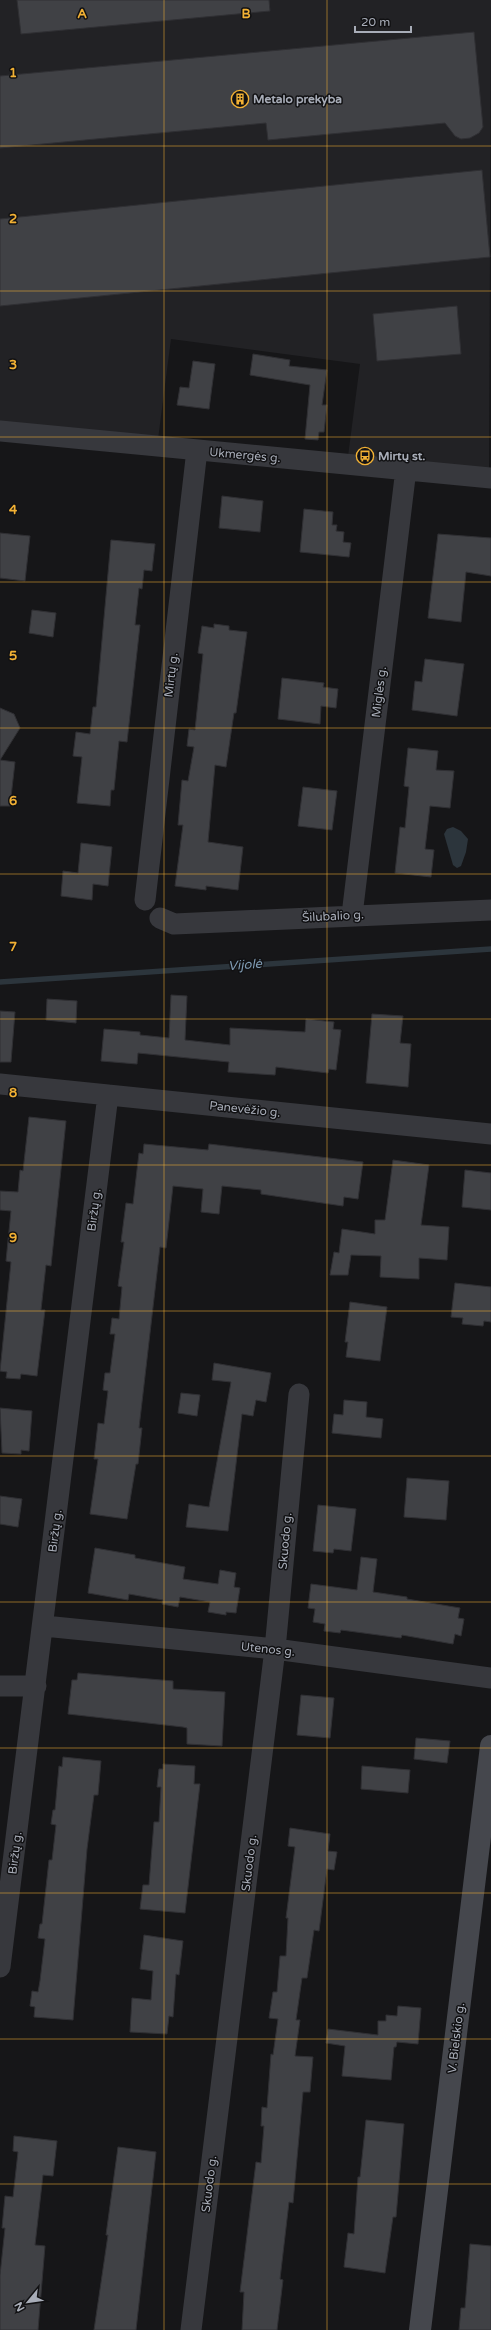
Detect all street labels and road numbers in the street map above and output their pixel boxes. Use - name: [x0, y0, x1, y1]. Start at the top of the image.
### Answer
- street label: Ukmergės g.: [209, 445, 281, 465]
- street label: Mirtų g.: [161, 652, 181, 698]
- street label: Miglės g.: [369, 666, 389, 718]
- street label: Šilubalio g.: [302, 907, 364, 925]
- street label: Panevėžio g.: [209, 1098, 281, 1120]
- street label: Biržų g.: [84, 1188, 104, 1232]
- street label: Biržų g.: [45, 1509, 65, 1553]
- street label: Skuodo g.: [276, 1512, 294, 1570]
- street label: Utenos g.: [240, 1639, 296, 1659]
- street label: Biržų g.: [5, 1831, 25, 1875]
- street label: Skuodo g.: [239, 1834, 259, 1892]
- street label: V. Bielskio g.: [445, 2002, 467, 2074]
- street label: Skuodo g.: [199, 2155, 219, 2213]

